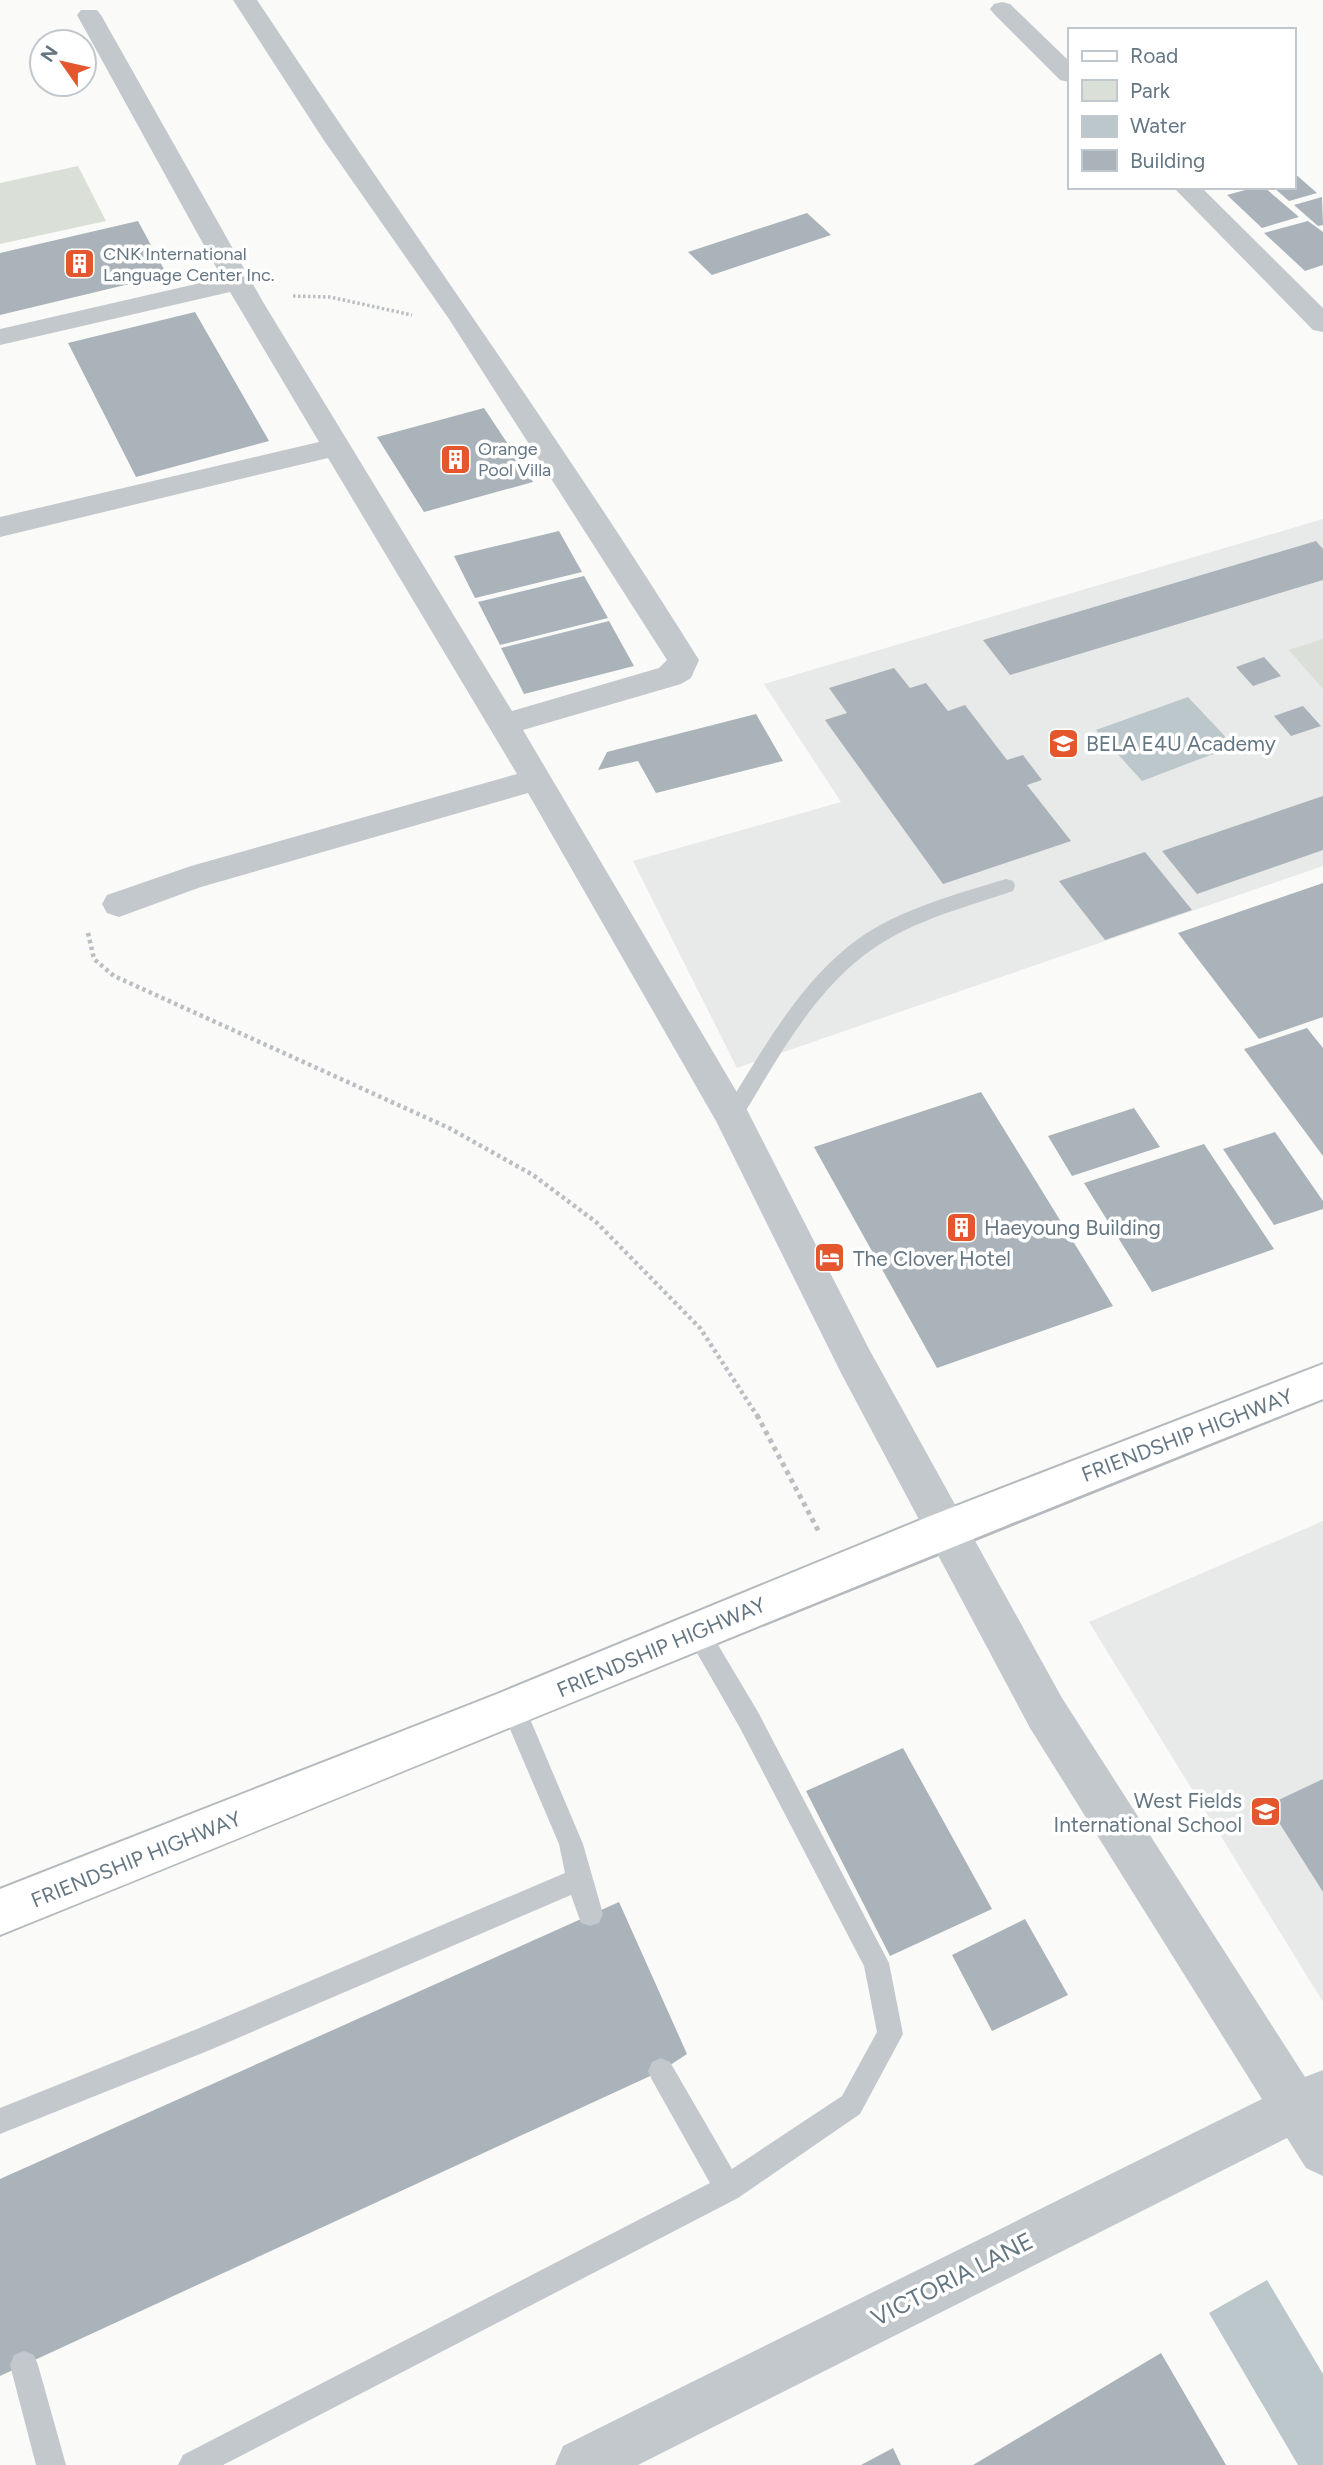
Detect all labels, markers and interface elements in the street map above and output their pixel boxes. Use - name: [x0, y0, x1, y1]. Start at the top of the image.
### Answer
- north arrow: [28, 28, 98, 98]
- legend: [1068, 28, 1295, 189]
- text: N: [36, 41, 63, 66]
- text: Road: [1130, 43, 1178, 68]
- text: Park: [1130, 78, 1171, 103]
- text: Water: [1130, 113, 1186, 138]
- text: Building: [1130, 148, 1205, 173]
- place label: CNK International Language Center Inc.: [103, 243, 275, 286]
- building icon: CNK International Language Center Inc.: [63, 247, 97, 281]
- place label: Orange Pool Villa: [478, 438, 551, 481]
- building icon: Orange Pool Villa: [438, 442, 472, 476]
- school or university icon: BELA E4U Academy: [1046, 726, 1080, 760]
- place label: BELA E4U Academy: [1086, 731, 1276, 756]
- building icon: Haeyoung Building: [944, 1210, 978, 1244]
- place label: Haeyoung Building: [984, 1215, 1161, 1240]
- hotel icon: The Clover Hotel: [813, 1241, 847, 1275]
- place label: The Clover Hotel: [853, 1246, 1011, 1271]
- street label: FRIENDSHIP HIGHWAY: [1078, 1383, 1297, 1487]
- street label: FRIENDSHIP HIGHWAY: [553, 1592, 769, 1702]
- place label: West Fields International School: [1054, 1788, 1242, 1837]
- school or university icon: West Fields International School: [1248, 1795, 1282, 1829]
- street label: FRIENDSHIP HIGHWAY: [27, 1805, 245, 1913]
- street label: VICTORIA LANE: [866, 2226, 1038, 2332]

